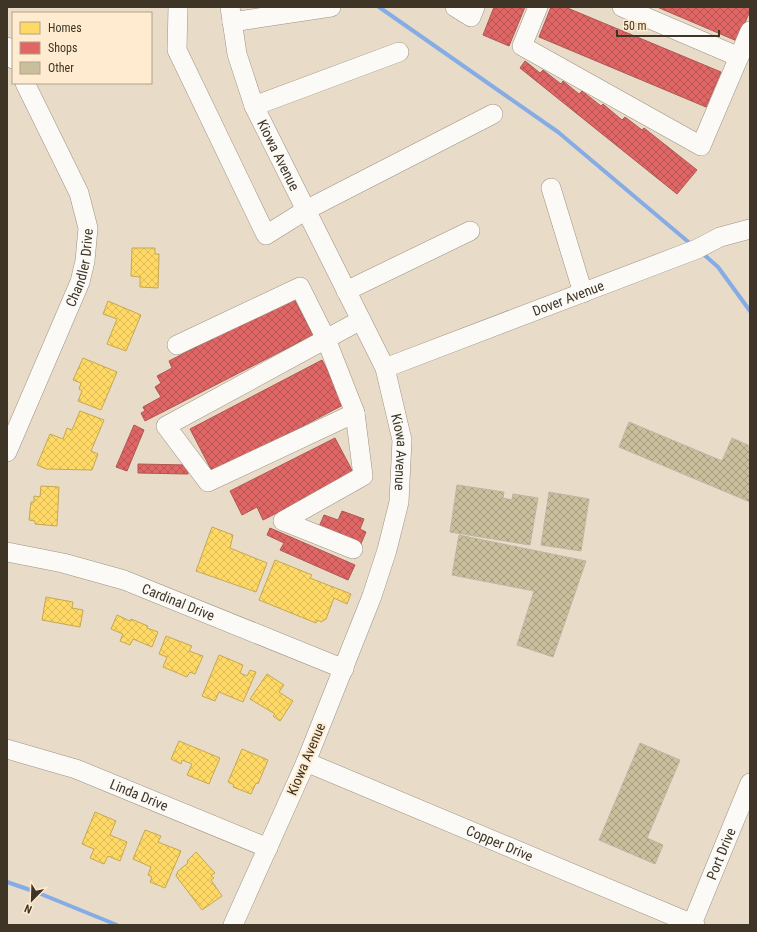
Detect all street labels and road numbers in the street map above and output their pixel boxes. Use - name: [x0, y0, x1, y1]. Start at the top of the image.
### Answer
- street label: Kiowa Avenue: [254, 117, 303, 194]
- street label: Chandler Drive: [62, 227, 96, 309]
- street label: Dover Avenue: [530, 277, 607, 319]
- street label: Kiowa Avenue: [388, 412, 410, 491]
- street label: Cardinal Drive: [140, 580, 217, 624]
- street label: Kiowa Avenue: [284, 720, 329, 798]
- street label: Linda Drive: [108, 776, 171, 814]
- street label: Copper Drive: [464, 822, 536, 864]
- street label: Port Drive: [703, 825, 739, 882]

